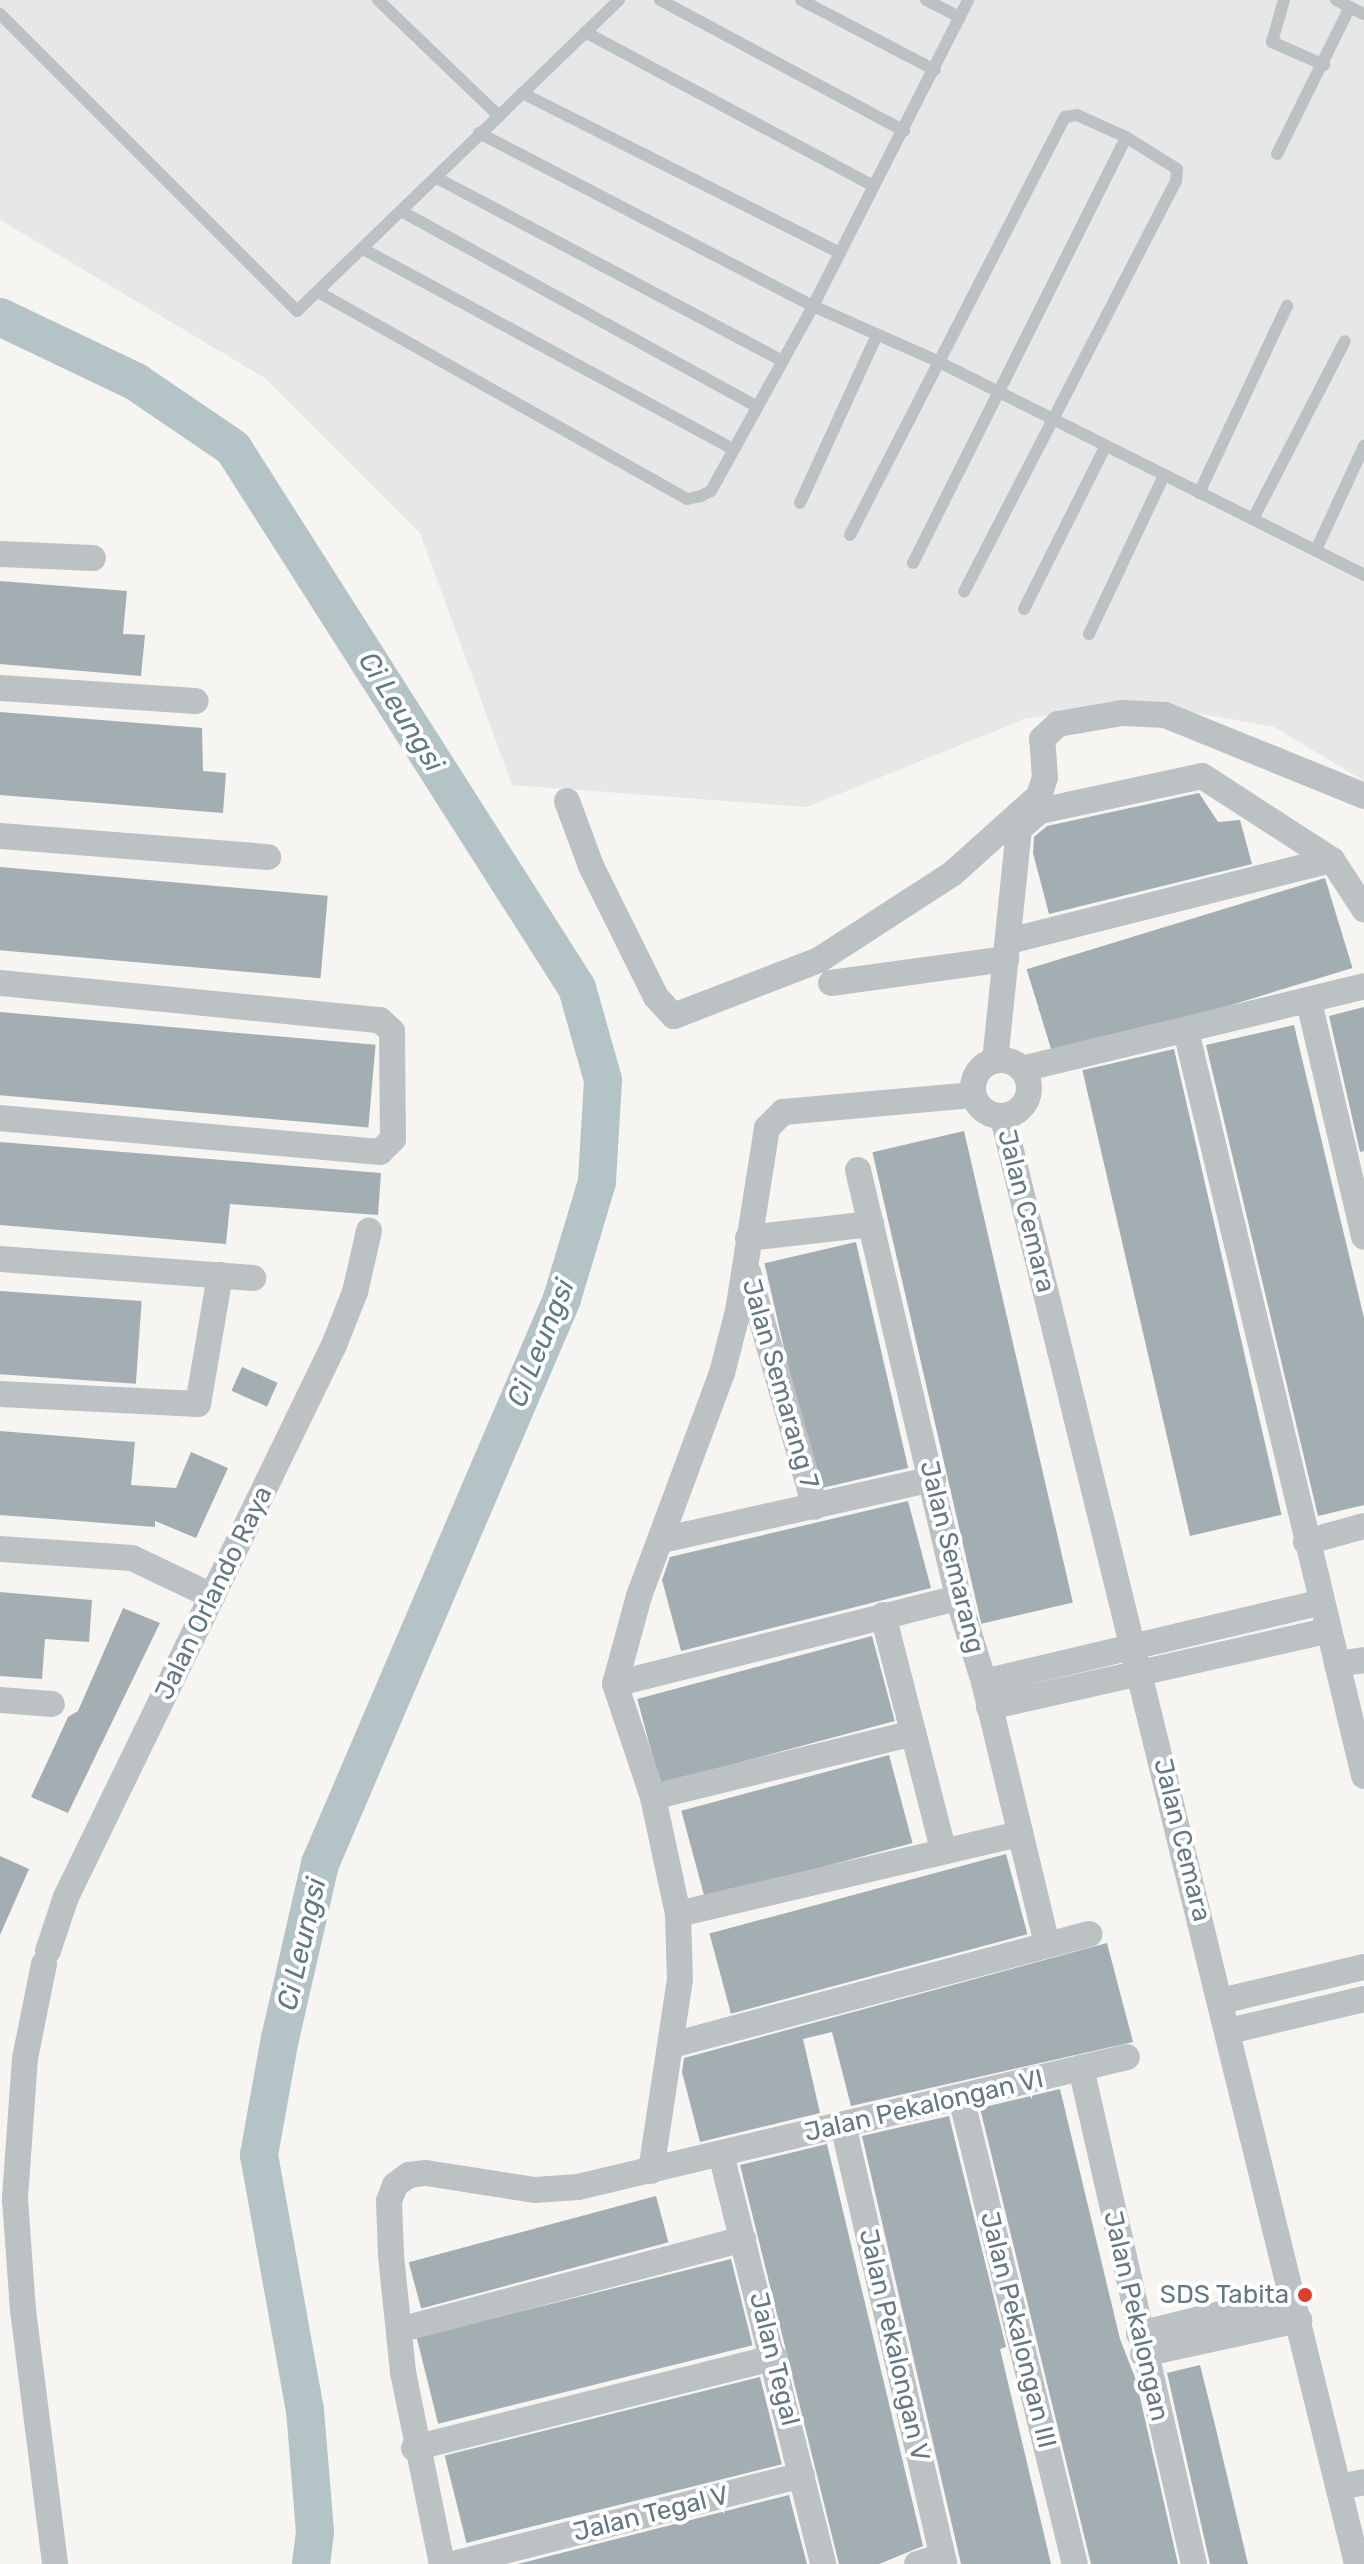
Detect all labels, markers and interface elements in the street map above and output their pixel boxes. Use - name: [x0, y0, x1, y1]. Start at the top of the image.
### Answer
- water label: Ci Leungsi: [351, 646, 451, 778]
- street label: Jalan Cemara: [991, 1126, 1061, 1296]
- water label: Ci Leungsi: [500, 1274, 582, 1412]
- street label: Jalan Semarang 7: [735, 1276, 825, 1492]
- street label: Jalan Semarang: [913, 1458, 991, 1656]
- street label: Jalan Orlando Raya: [149, 1481, 279, 1705]
- street label: Jalan Cemara: [1147, 1755, 1217, 1925]
- water label: Ci Leungsi: [270, 1875, 334, 2013]
- street label: Jalan Pekalongan VI: [801, 2063, 1047, 2149]
- street label: Jalan Pekalongan: [1097, 2208, 1175, 2424]
- street label: Jalan Pekalongan III: [974, 2209, 1062, 2451]
- street label: Jalan Pekalongan V: [852, 2225, 936, 2465]
- place label: SDS Tabita: [1159, 2279, 1289, 2311]
- marker: SDS Tabita: [1296, 2286, 1314, 2304]
- street label: Jalan Tegal: [742, 2289, 806, 2429]
- street label: Jalan Tegal V: [569, 2479, 733, 2549]

